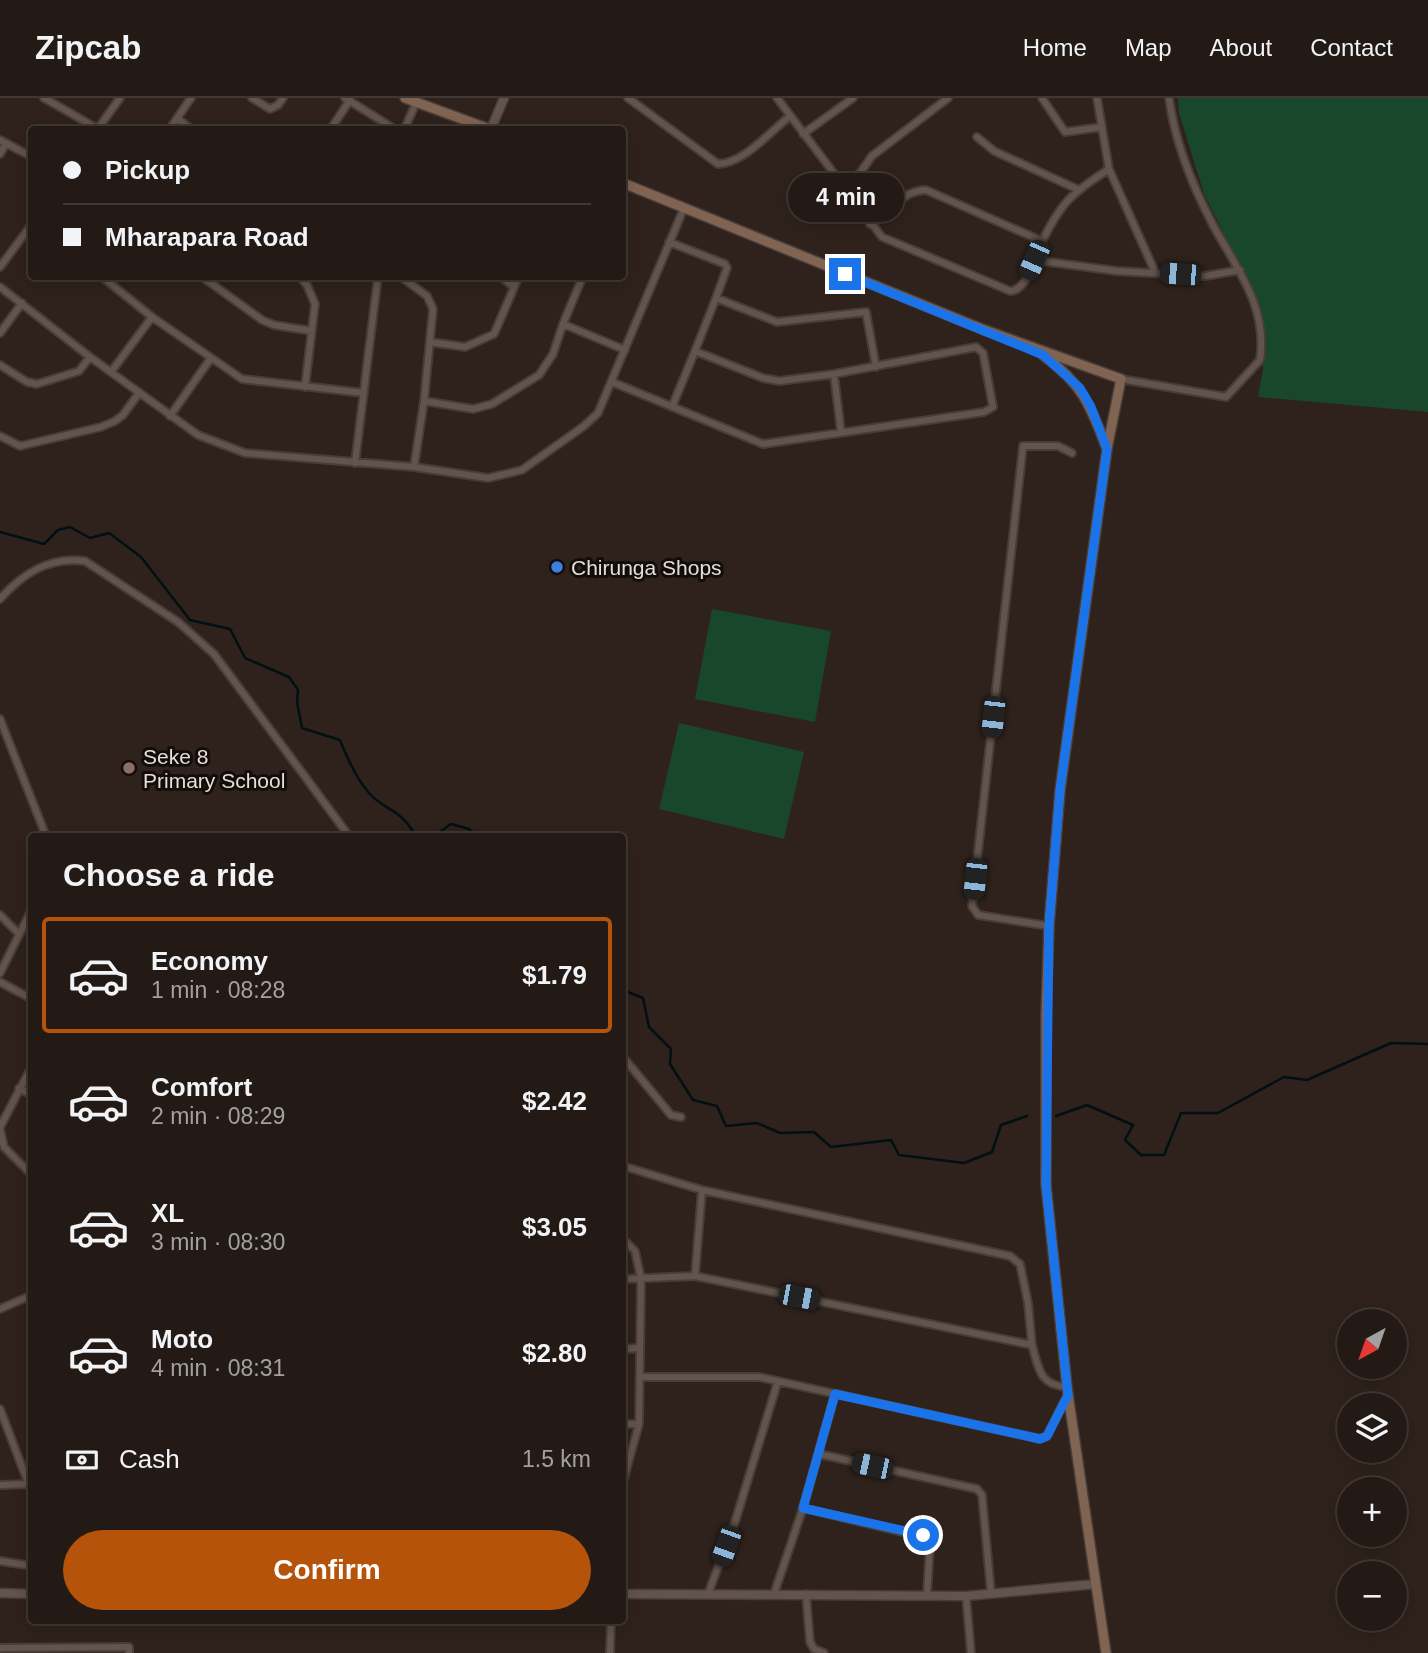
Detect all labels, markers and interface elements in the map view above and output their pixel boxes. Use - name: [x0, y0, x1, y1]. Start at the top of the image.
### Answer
- text: Zipcab: [35, 29, 141, 66]
- text: Home: [1023, 34, 1087, 61]
- text: Map: [1125, 34, 1172, 61]
- text: About: [1210, 34, 1272, 61]
- text: Contact: [1310, 34, 1393, 61]
- text: Pickup: [105, 155, 190, 185]
- callout: 4 min: [787, 172, 903, 222]
- text: 4 min: [816, 184, 876, 210]
- text: Mharapara Road: [105, 222, 309, 252]
- car: [1016, 237, 1053, 283]
- route end: [829, 258, 861, 290]
- car: [1159, 262, 1202, 286]
- place label: Chirunga Shops: [571, 556, 722, 579]
- marker: Chirunga Shops: [549, 559, 565, 575]
- car: [981, 695, 1006, 739]
- place label: Seke 8 Primary School: [143, 745, 285, 792]
- marker: Seke 8 Primary School: [121, 760, 137, 776]
- text: Choose a ride: [63, 857, 275, 893]
- car: [963, 857, 988, 901]
- icon: car: [67, 944, 130, 1007]
- text: Economy: [151, 946, 268, 976]
- text: $1.79: [522, 960, 587, 990]
- text: 1 min · 08:28: [151, 977, 285, 1003]
- icon: car: [67, 1070, 130, 1133]
- text: Comfort: [151, 1072, 252, 1102]
- text: $2.42: [522, 1086, 587, 1116]
- text: 2 min · 08:29: [151, 1103, 285, 1129]
- icon: car: [67, 1196, 130, 1259]
- text: XL: [151, 1198, 184, 1228]
- text: $3.05: [522, 1212, 587, 1242]
- text: 3 min · 08:30: [151, 1229, 285, 1255]
- car: [777, 1283, 822, 1311]
- north arrow: [1337, 1309, 1407, 1379]
- map controls: [1337, 1309, 1407, 1631]
- icon: car: [67, 1322, 130, 1385]
- text: Moto: [151, 1324, 213, 1354]
- text: $2.80: [522, 1338, 587, 1368]
- text: 4 min · 08:31: [151, 1355, 285, 1381]
- button: layers: [1337, 1393, 1407, 1463]
- icon: cash: [63, 1441, 101, 1479]
- text: Cash: [119, 1444, 180, 1474]
- text: 1.5 km: [522, 1446, 591, 1472]
- car: [850, 1451, 895, 1481]
- button: +: [1337, 1477, 1407, 1547]
- route start: [907, 1519, 939, 1551]
- car: [709, 1523, 744, 1569]
- button: Confirm: [63, 1530, 591, 1610]
- button: −: [1337, 1561, 1407, 1631]

